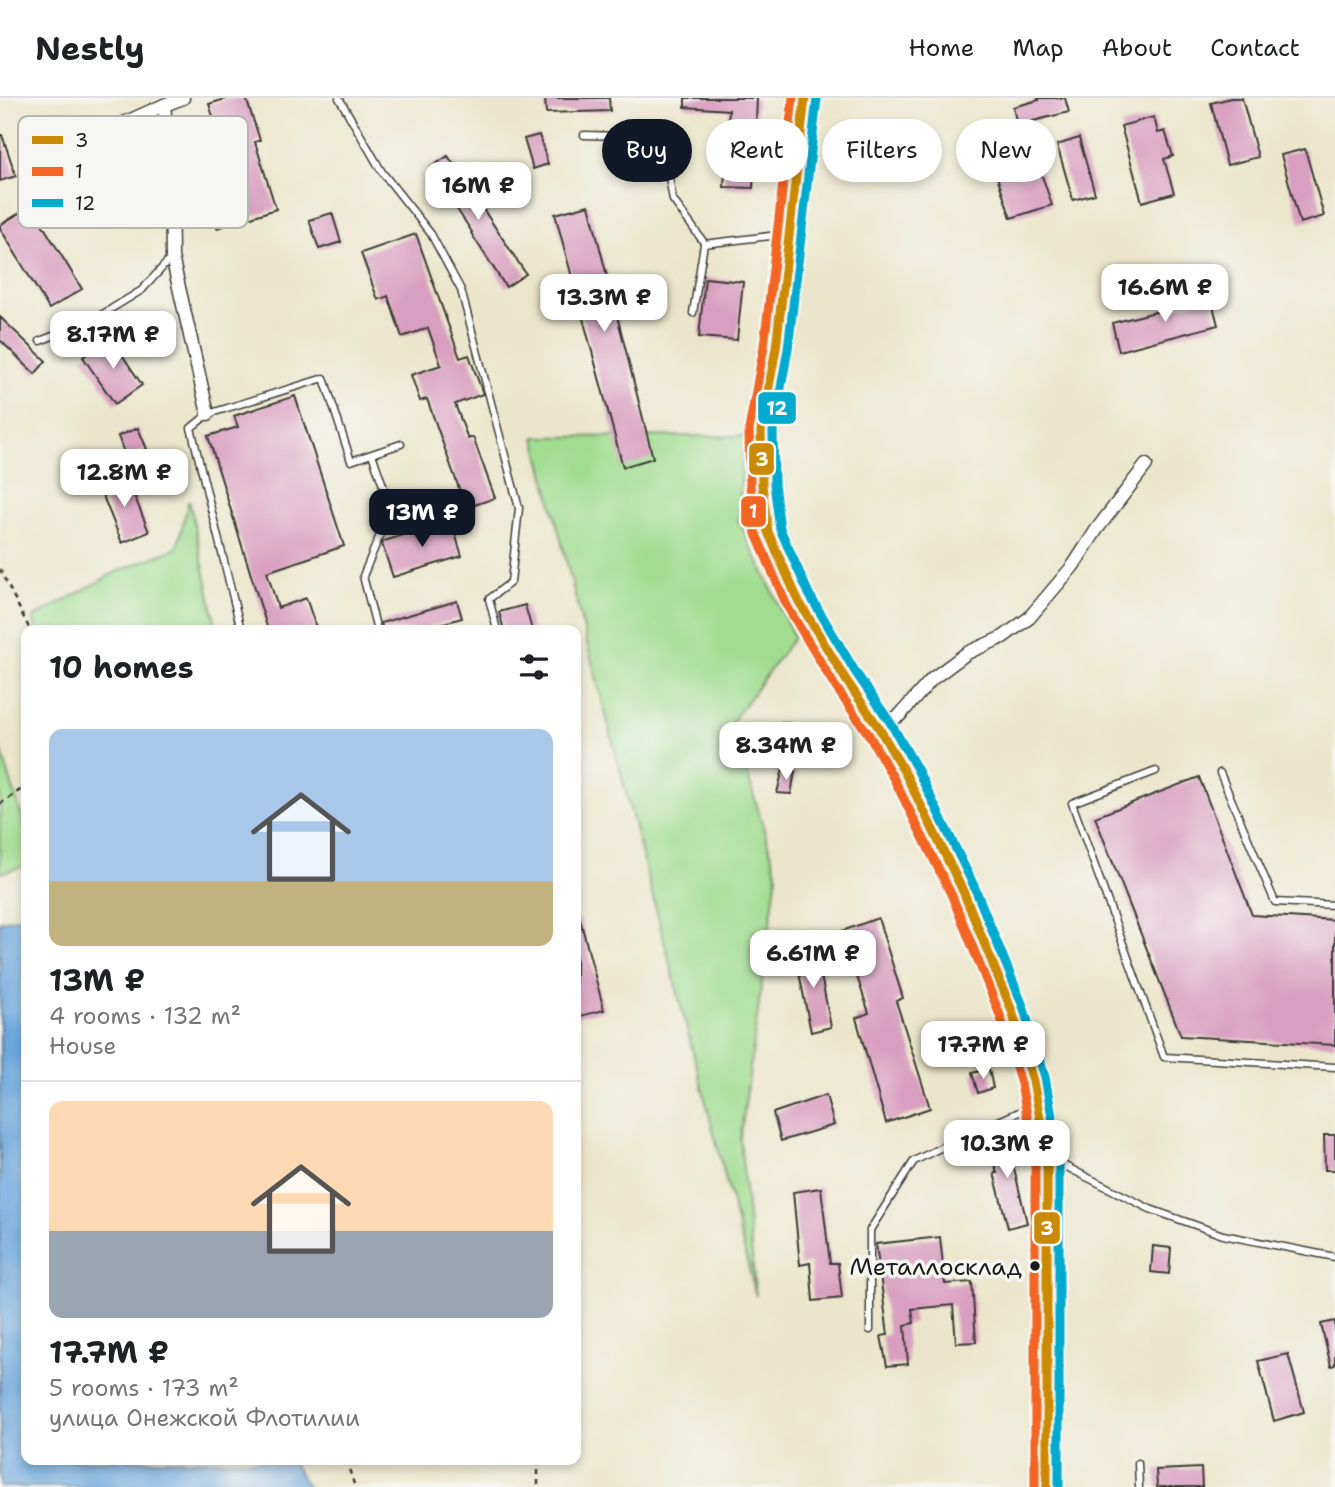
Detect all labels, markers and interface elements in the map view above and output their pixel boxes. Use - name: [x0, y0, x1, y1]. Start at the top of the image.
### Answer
- text: Nestly: [35, 26, 145, 71]
- text: Home: [908, 32, 974, 64]
- text: Map: [1012, 32, 1064, 64]
- text: About: [1102, 32, 1172, 64]
- text: Contact: [1210, 32, 1300, 64]
- legend: [18, 116, 248, 228]
- chip: Buy: [602, 119, 692, 182]
- chip: Rent: [706, 119, 808, 182]
- chip: Filters: [822, 119, 942, 182]
- chip: New: [956, 119, 1056, 182]
- text: 3: [75, 128, 88, 153]
- text: 1: [75, 159, 83, 184]
- pin: 16M ₽: [429, 162, 527, 222]
- text: 16M ₽: [441, 170, 515, 200]
- text: 12: [75, 191, 95, 216]
- pin: 16.6M ₽: [1100, 264, 1230, 324]
- text: 16.6M ₽: [1117, 272, 1213, 302]
- pin: 13.3M ₽: [539, 274, 669, 334]
- text: 13.3M ₽: [556, 282, 652, 312]
- pin: 8.17M ₽: [48, 312, 178, 371]
- text: 8.17M ₽: [66, 319, 160, 349]
- line badge: 12: [757, 391, 797, 425]
- text: 12: [766, 396, 788, 421]
- line badge: 3: [748, 442, 775, 476]
- text: 3: [755, 447, 769, 472]
- pin: 12.8M ₽: [59, 450, 189, 509]
- text: 12.8M ₽: [76, 457, 172, 487]
- pin: 13M ₽: [373, 490, 471, 549]
- line badge: 1: [740, 495, 767, 528]
- text: 13M ₽: [385, 497, 459, 527]
- text: 1: [749, 499, 757, 524]
- text: 10 homes: [49, 647, 194, 688]
- icon: filters: [515, 648, 553, 686]
- pin: 8.34M ₽: [721, 722, 851, 782]
- text: 8.34M ₽: [735, 730, 837, 760]
- icon: home: [238, 774, 364, 900]
- pin: 6.61M ₽: [748, 930, 878, 990]
- text: 6.61M ₽: [766, 938, 860, 968]
- text: 13M ₽: [49, 960, 145, 1001]
- text: 4 rooms · 132 m²: [49, 1001, 241, 1031]
- pin: 17.7M ₽: [918, 1021, 1048, 1081]
- text: 17.7M ₽: [937, 1029, 1029, 1059]
- text: House: [49, 1031, 117, 1061]
- pin: 10.3M ₽: [942, 1121, 1072, 1180]
- text: 10.3M ₽: [960, 1128, 1054, 1158]
- icon: home: [238, 1146, 364, 1272]
- line badge: 3: [1033, 1211, 1061, 1245]
- text: 3: [1040, 1216, 1054, 1241]
- place label: Металлосклад: [849, 1251, 1022, 1283]
- marker: Металлосклад: [1028, 1259, 1042, 1273]
- text: 17.7M ₽: [49, 1332, 169, 1373]
- text: 5 rooms · 173 m²: [49, 1373, 239, 1403]
- text: улица Онежской Флотилии: [49, 1403, 360, 1433]

